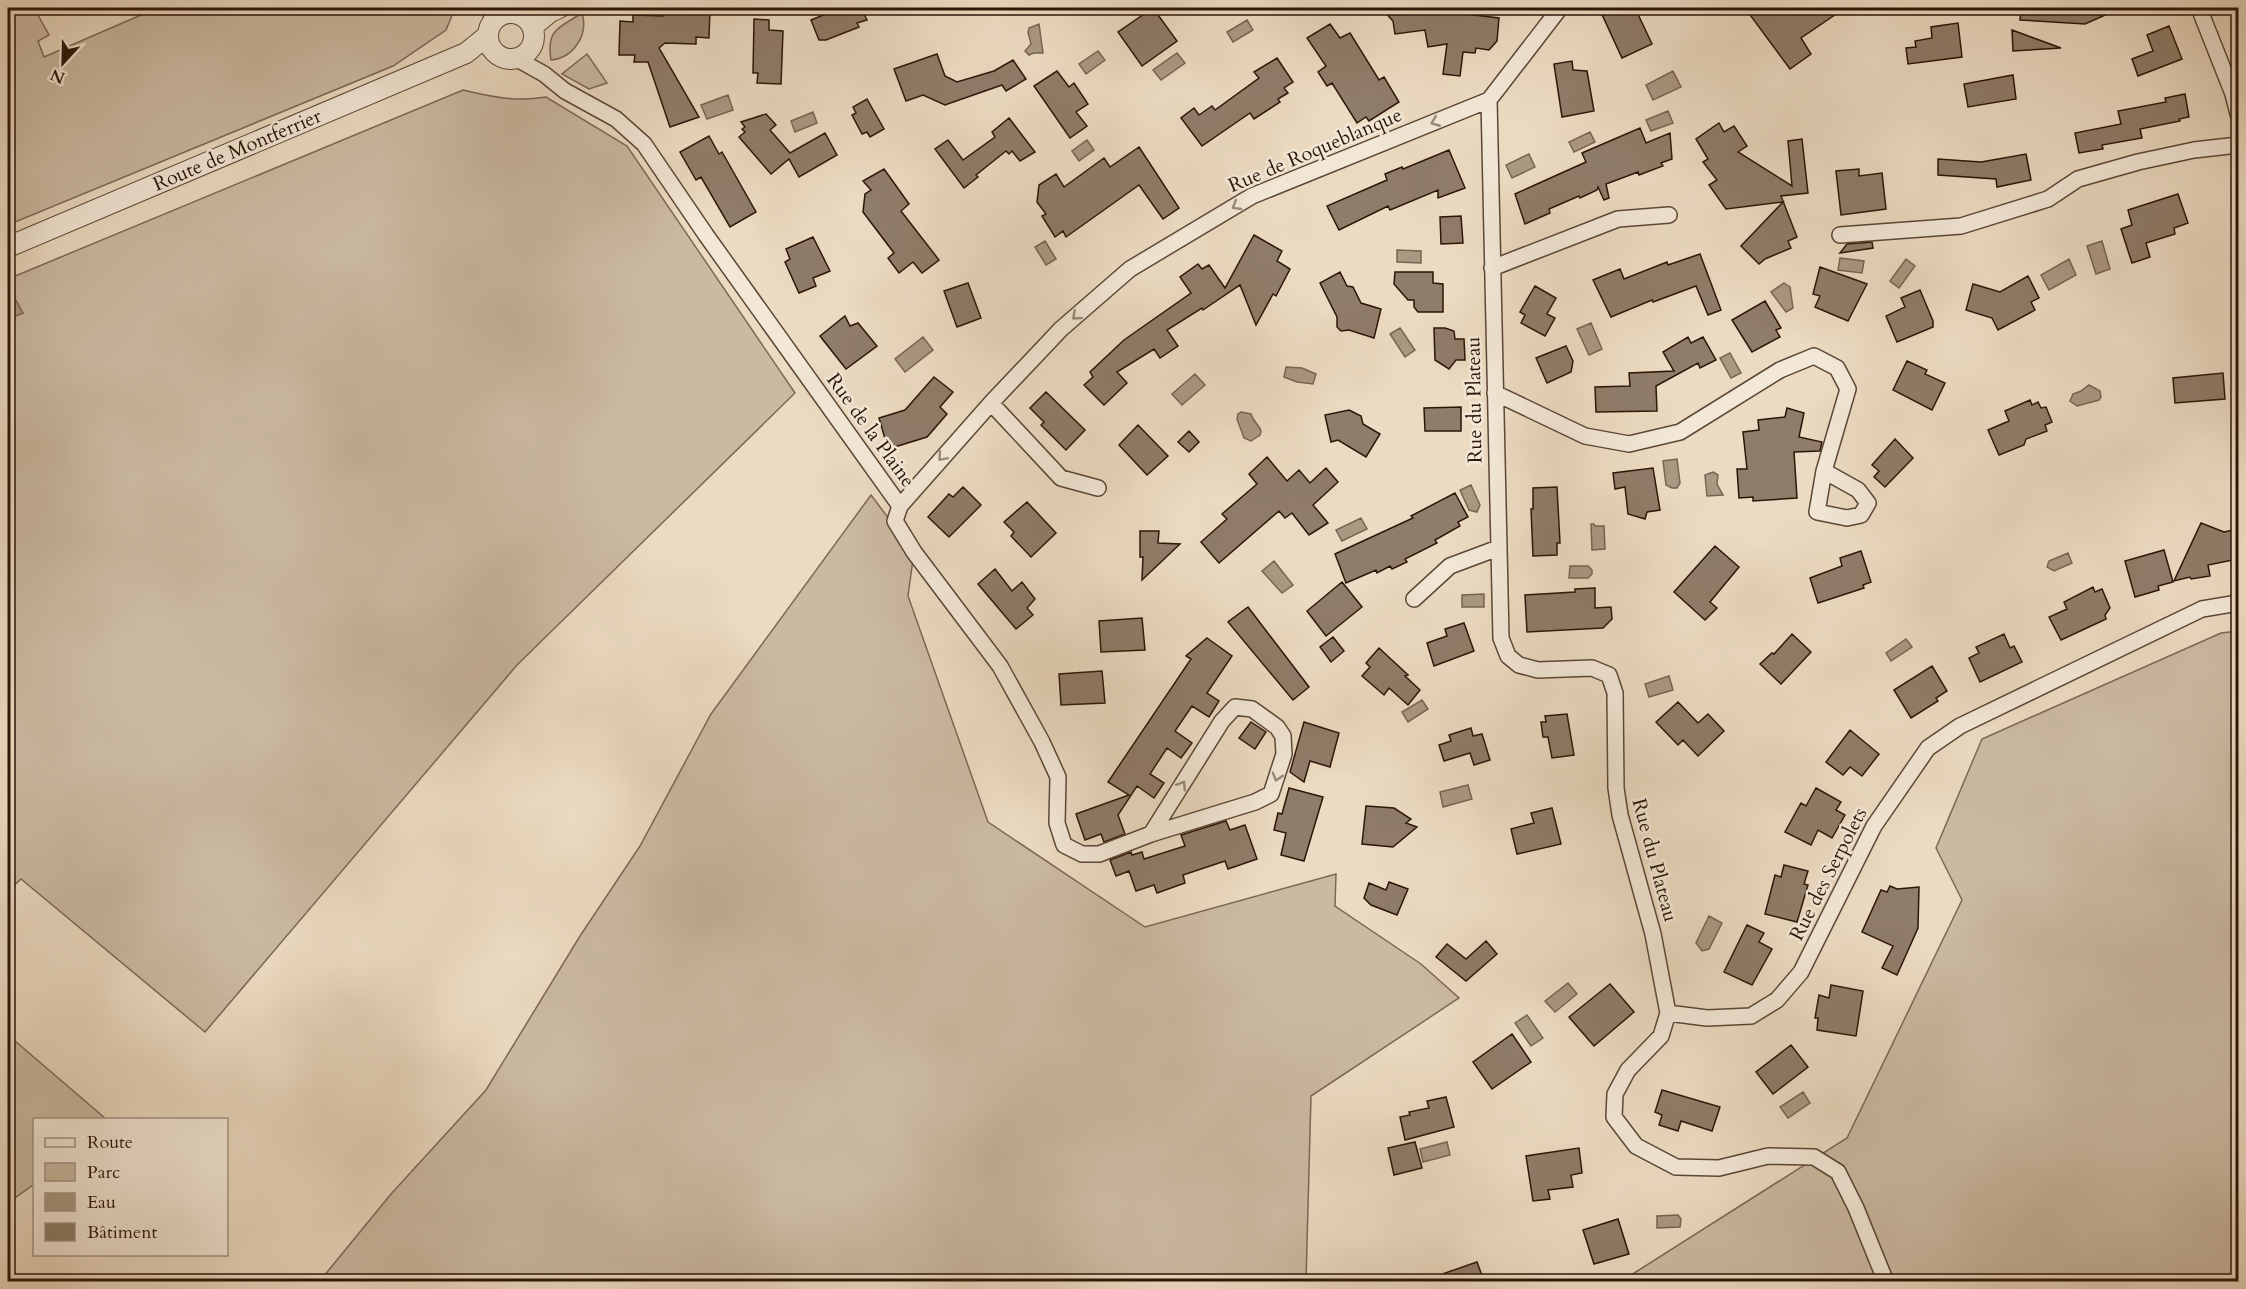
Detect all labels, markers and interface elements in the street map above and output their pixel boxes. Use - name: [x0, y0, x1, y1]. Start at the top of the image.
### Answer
- north arrow: [33, 33, 93, 93]
- text: N: [47, 63, 68, 89]
- street label: Rue de Roqueblanque: [1224, 101, 1406, 199]
- street label: Route de Montferrier: [149, 102, 326, 198]
- one-way arrow: [1430, 115, 1441, 127]
- one-way arrow: [1232, 198, 1242, 210]
- one-way arrow: [1072, 309, 1083, 320]
- street label: Rue du Plateau: [1459, 336, 1489, 464]
- street label: Rue de la Plaine: [820, 367, 922, 493]
- one-way arrow: [938, 451, 949, 461]
- one-way arrow: [1272, 771, 1284, 782]
- one-way arrow: [1174, 781, 1186, 791]
- street label: Rue du Plateau: [1626, 795, 1684, 925]
- street label: Rue des Serpolets: [1783, 803, 1873, 945]
- legend: [33, 1118, 228, 1256]
- text: Route: [87, 1130, 133, 1155]
- text: Parc: [87, 1160, 120, 1185]
- text: Eau: [87, 1190, 116, 1215]
- text: Bâtiment: [87, 1220, 157, 1245]

